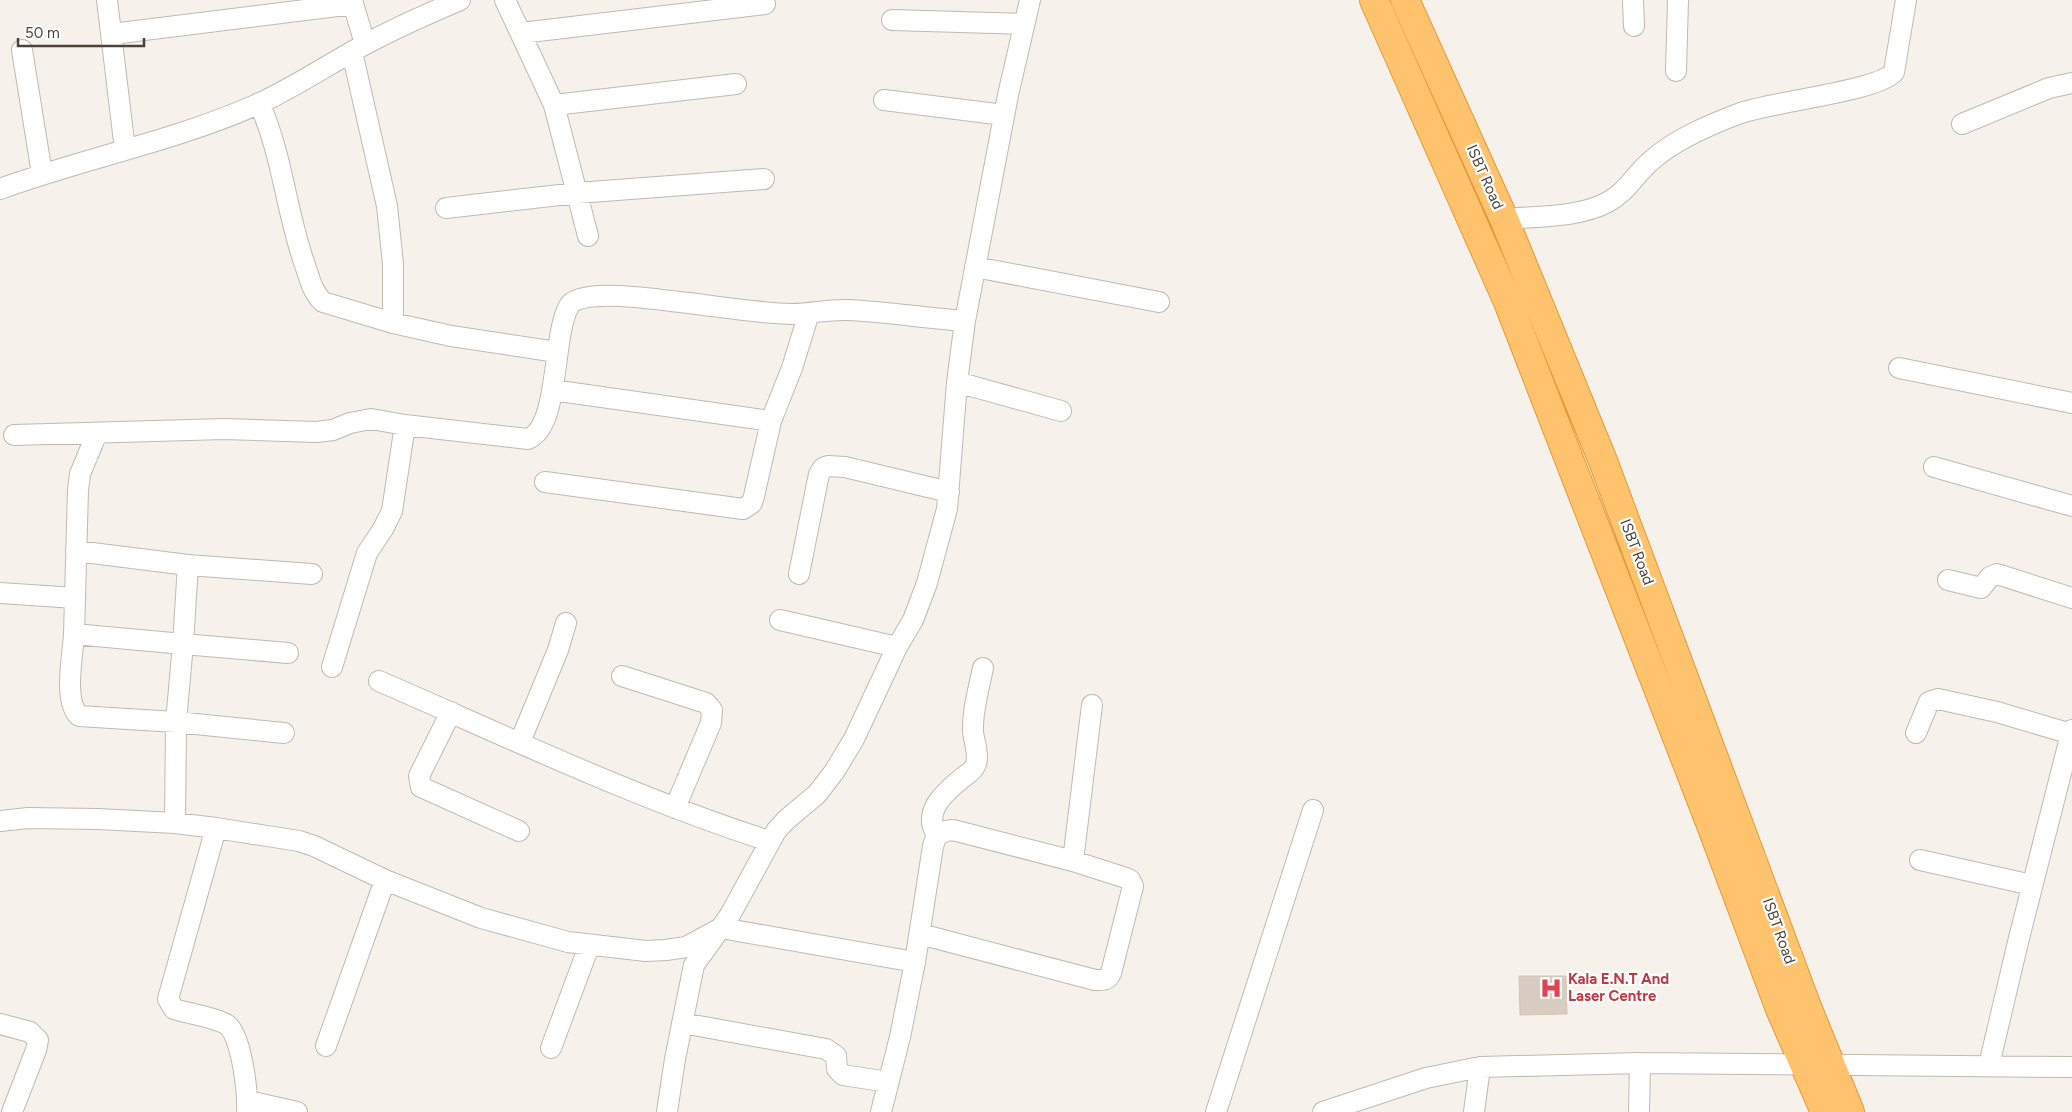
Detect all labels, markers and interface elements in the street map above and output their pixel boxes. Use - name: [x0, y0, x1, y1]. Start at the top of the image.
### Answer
- scale bar: [18, 15, 144, 47]
- text: 50 m: [25, 24, 60, 42]
- street label: ISBT Road: [1463, 142, 1507, 212]
- street label: ISBT Road: [1616, 517, 1658, 587]
- street label: ISBT Road: [1759, 896, 1799, 966]
- place label: Kala E.N.T And Laser Centre: [1568, 970, 1669, 1005]
- hospital icon: Kala E.N.T And Laser Centre: [1538, 975, 1564, 1001]

